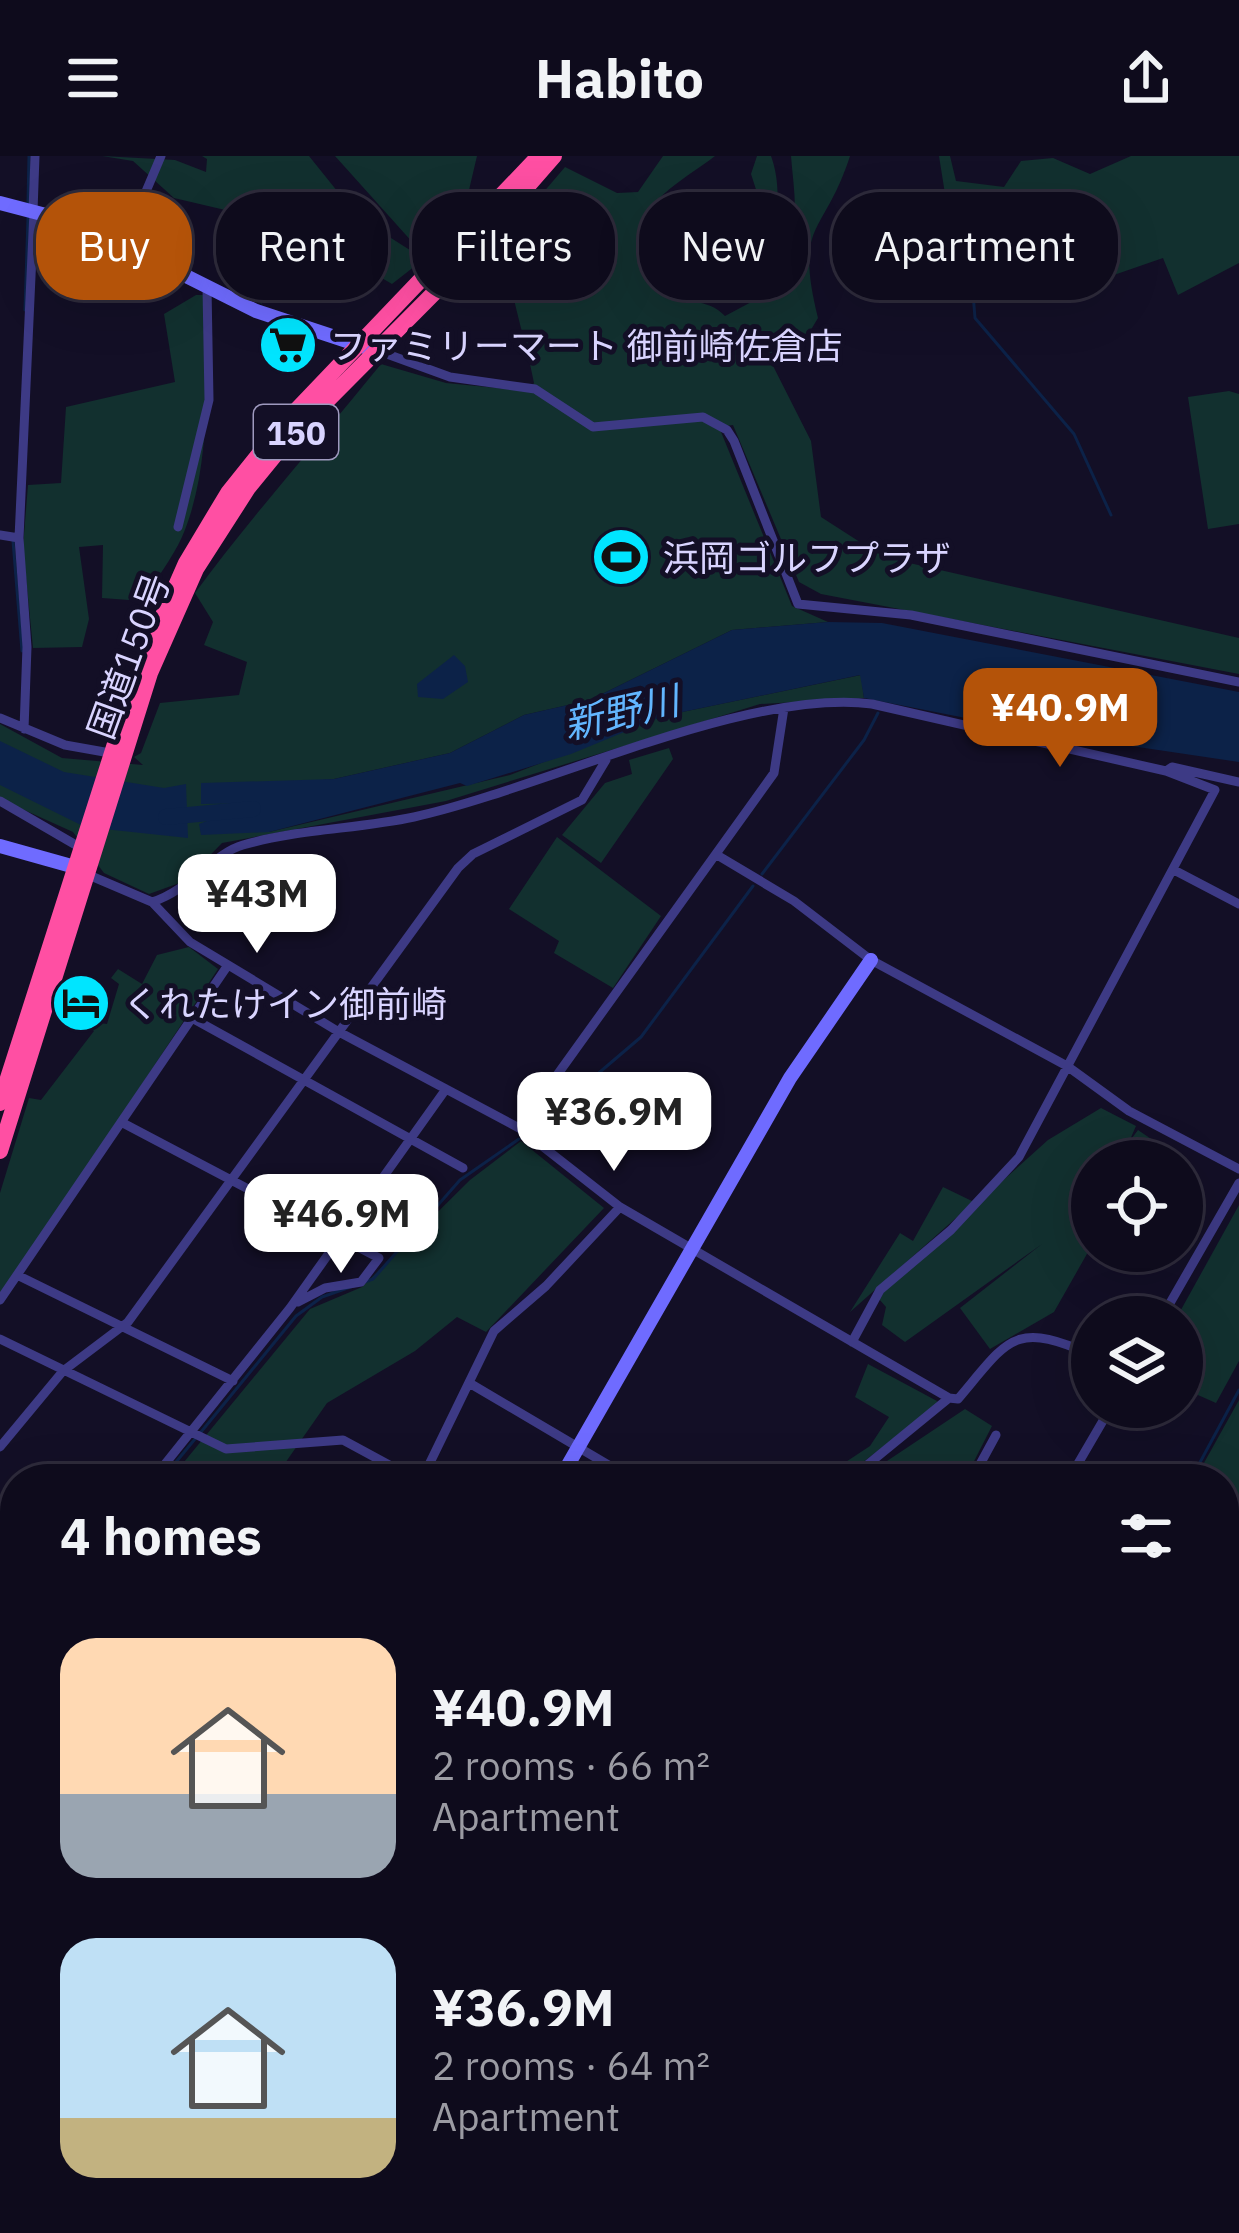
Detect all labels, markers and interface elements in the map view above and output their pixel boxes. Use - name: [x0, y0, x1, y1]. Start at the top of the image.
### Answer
- text: Habito: [535, 43, 704, 113]
- icon: menu: [60, 45, 126, 111]
- icon: share: [1113, 45, 1179, 111]
- chip: Buy: [36, 192, 192, 300]
- chip: Rent: [216, 192, 388, 300]
- chip: Filters: [412, 192, 615, 300]
- chip: New: [639, 192, 808, 300]
- chip: Apartment: [832, 192, 1118, 300]
- supermarket icon: ファミリーマート 御前崎佐倉店: [257, 314, 319, 376]
- place label: ファミリーマート 御前崎佐倉店: [330, 322, 843, 369]
- road number: 150: [254, 405, 338, 459]
- sports icon: 浜岡ゴルフプラザ: [590, 526, 652, 588]
- place label: 浜岡ゴルフプラザ: [663, 534, 951, 581]
- street label: 国道150号: [76, 567, 180, 745]
- pin: ¥40.9M: [962, 668, 1158, 770]
- water label: 新野川: [558, 673, 688, 750]
- text: ¥40.9M: [990, 681, 1130, 732]
- pin: ¥43M: [186, 854, 328, 956]
- text: ¥43M: [205, 867, 309, 918]
- hotel icon: くれたけイン御前崎: [50, 972, 112, 1034]
- place label: くれたけイン御前崎: [123, 980, 447, 1027]
- pin: ¥36.9M: [516, 1072, 712, 1174]
- text: ¥36.9M: [544, 1085, 684, 1136]
- map controls: [1071, 1140, 1203, 1428]
- button: locate: [1071, 1140, 1203, 1272]
- pin: ¥46.9M: [243, 1174, 439, 1276]
- text: ¥46.9M: [271, 1187, 411, 1238]
- button: layers: [1071, 1296, 1203, 1428]
- text: 4 homes: [60, 1503, 262, 1569]
- icon: filters: [1113, 1503, 1179, 1569]
- text: ¥40.9M: [432, 1674, 615, 1740]
- icon: home: [156, 1686, 300, 1830]
- text: 2 rooms · 66 m²: [432, 1740, 710, 1791]
- text: Apartment: [432, 1791, 620, 1842]
- text: ¥36.9M: [432, 1974, 615, 2040]
- icon: home: [156, 1986, 300, 2130]
- text: 2 rooms · 64 m²: [432, 2040, 710, 2091]
- text: Apartment: [432, 2091, 620, 2142]

